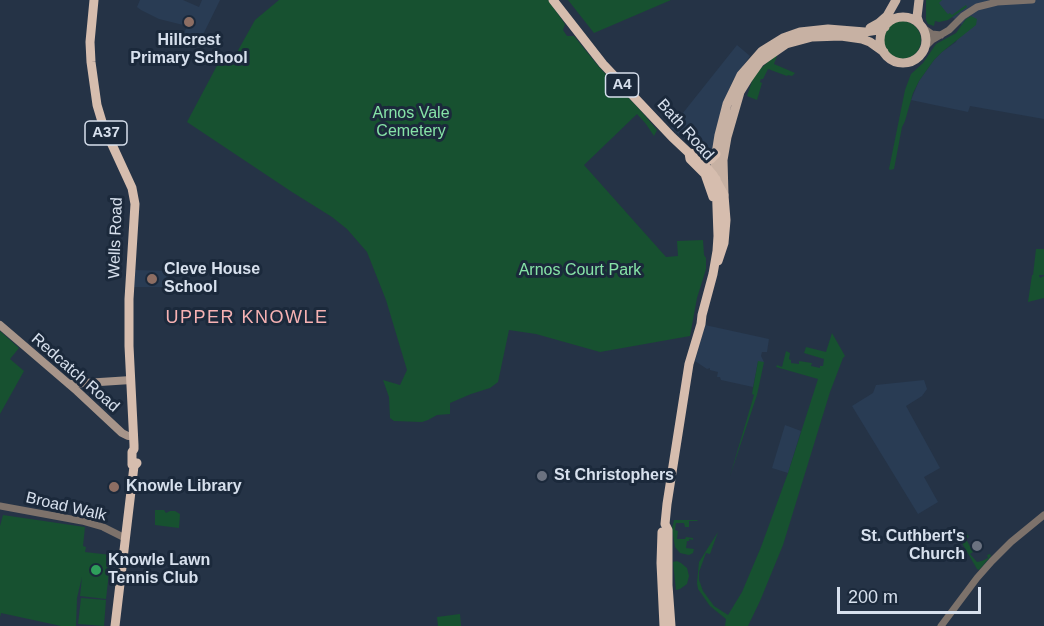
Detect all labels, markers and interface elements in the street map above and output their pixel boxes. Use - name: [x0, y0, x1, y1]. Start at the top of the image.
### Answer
- marker: Hillcrest Primary School: [182, 15, 196, 29]
- place label: Hillcrest Primary School: [130, 31, 248, 69]
- road number: A4: [606, 73, 638, 97]
- street label: Bath Road: [653, 95, 717, 165]
- park label: Arnos Vale Cemetery: [372, 104, 450, 142]
- road number: A37: [85, 121, 127, 145]
- street label: Wells Road: [105, 197, 127, 279]
- place label: Cleve House School: [164, 260, 260, 298]
- park label: Arnos Court Park: [519, 261, 641, 281]
- marker: Cleve House School: [145, 272, 159, 286]
- district label: UPPER KNOWLE: [165, 307, 329, 329]
- street label: Redcatch Road: [27, 330, 123, 416]
- place label: St Christophers: [554, 466, 674, 486]
- marker: St Christophers: [535, 469, 549, 483]
- place label: Knowle Library: [126, 477, 242, 497]
- marker: Knowle Library: [107, 480, 121, 494]
- street label: Broad Walk: [24, 488, 108, 526]
- place label: St. Cuthbert's Church: [861, 527, 965, 565]
- marker: St. Cuthbert's Church: [970, 539, 984, 553]
- place label: Knowle Lawn Tennis Club: [108, 551, 210, 589]
- marker: Knowle Lawn Tennis Club: [89, 563, 103, 577]
- scale bar: [840, 575, 984, 613]
- text: 200 m: [848, 587, 898, 607]

